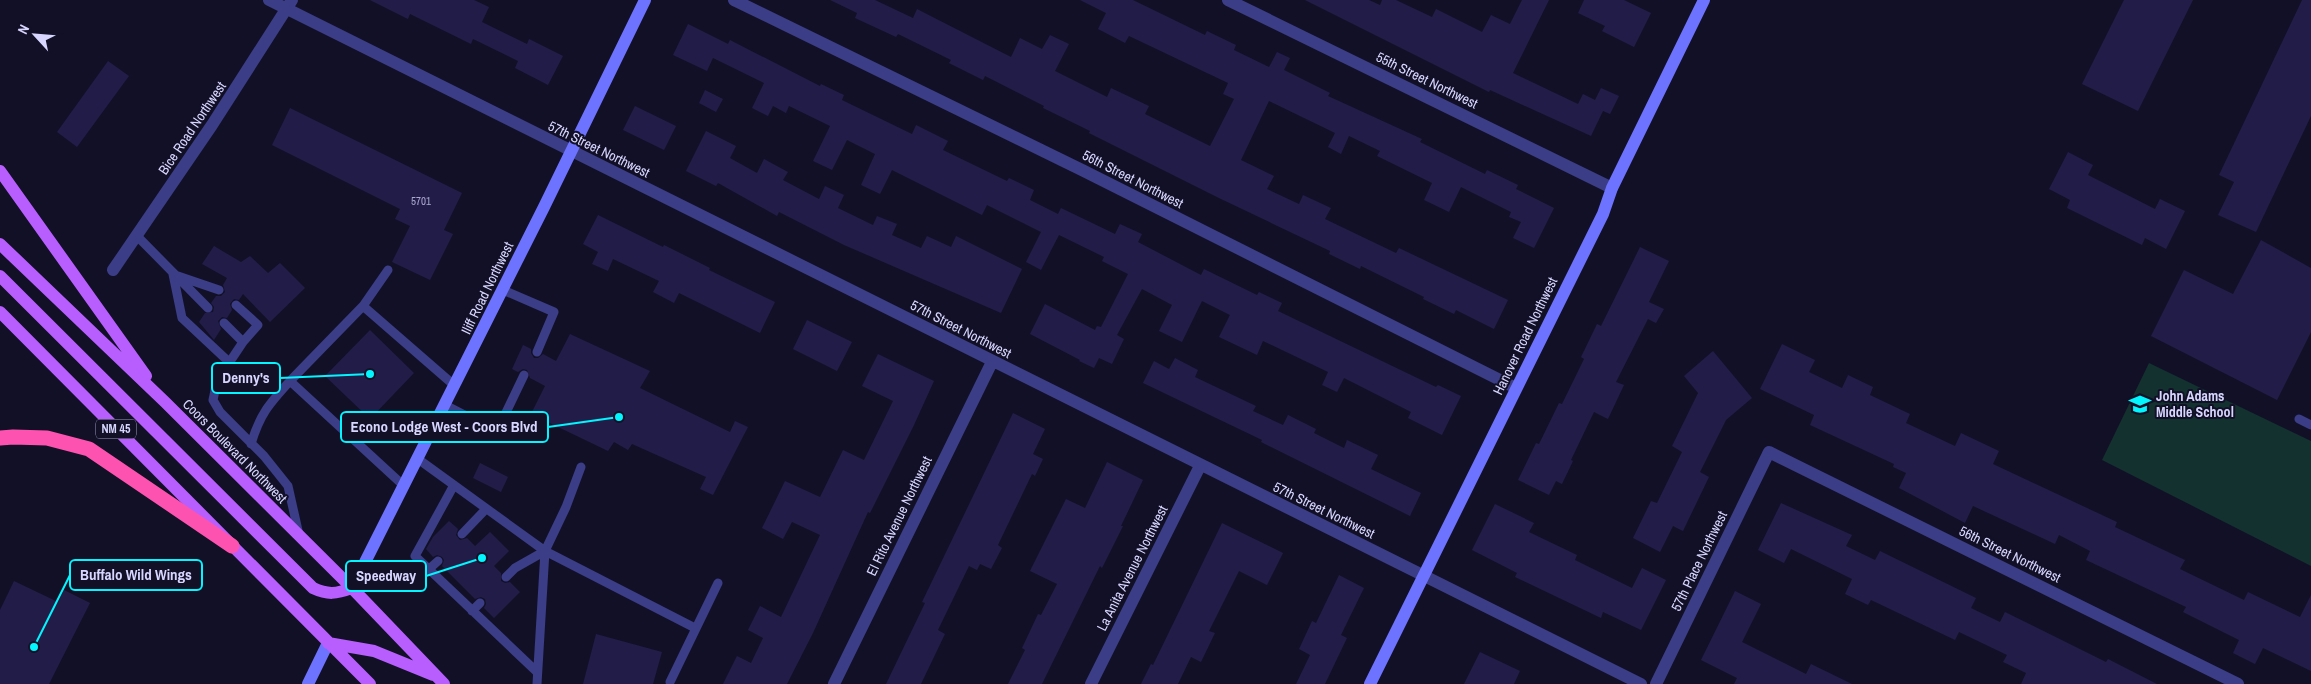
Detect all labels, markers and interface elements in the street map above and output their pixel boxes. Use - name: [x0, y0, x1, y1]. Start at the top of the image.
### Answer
- north arrow: [10, 10, 60, 60]
- text: N: [13, 22, 33, 37]
- street label: 55th Street Northwest: [1373, 48, 1481, 112]
- street label: Bice Road Northwest: [154, 78, 230, 178]
- street label: 57th Street Northwest: [545, 117, 653, 181]
- street label: 56th Street Northwest: [1079, 146, 1187, 212]
- house number: 5701: [411, 194, 431, 208]
- street label: Iliff Road Northwest: [457, 239, 517, 337]
- street label: Hanover Road Northwest: [1489, 274, 1561, 398]
- street label: 57th Street Northwest: [907, 296, 1015, 362]
- callout: Denny's: [212, 363, 280, 393]
- text: Denny's: [222, 367, 270, 388]
- place label: John Adams Middle School: [2156, 387, 2234, 421]
- school or university icon: John Adams Middle School: [2127, 391, 2153, 417]
- street label: Coors Boulevard Northwest: [179, 395, 291, 507]
- callout: Econo Lodge West - Coors Blvd: [341, 412, 548, 442]
- text: Econo Lodge West - Coors Blvd: [350, 416, 538, 437]
- road number: NM 45: [96, 419, 136, 438]
- street label: El Rito Avenue Northwest: [862, 453, 936, 579]
- street label: 57th Street Northwest: [1270, 478, 1378, 542]
- street label: La Anita Avenue Northwest: [1093, 502, 1171, 634]
- street label: 57th Place Northwest: [1667, 508, 1731, 614]
- street label: 56th Street Northwest: [1956, 522, 2064, 586]
- callout: Buffalo Wild Wings: [70, 560, 202, 590]
- callout: Speedway: [346, 561, 426, 591]
- text: Buffalo Wild Wings: [80, 564, 192, 585]
- text: Speedway: [356, 565, 416, 586]

